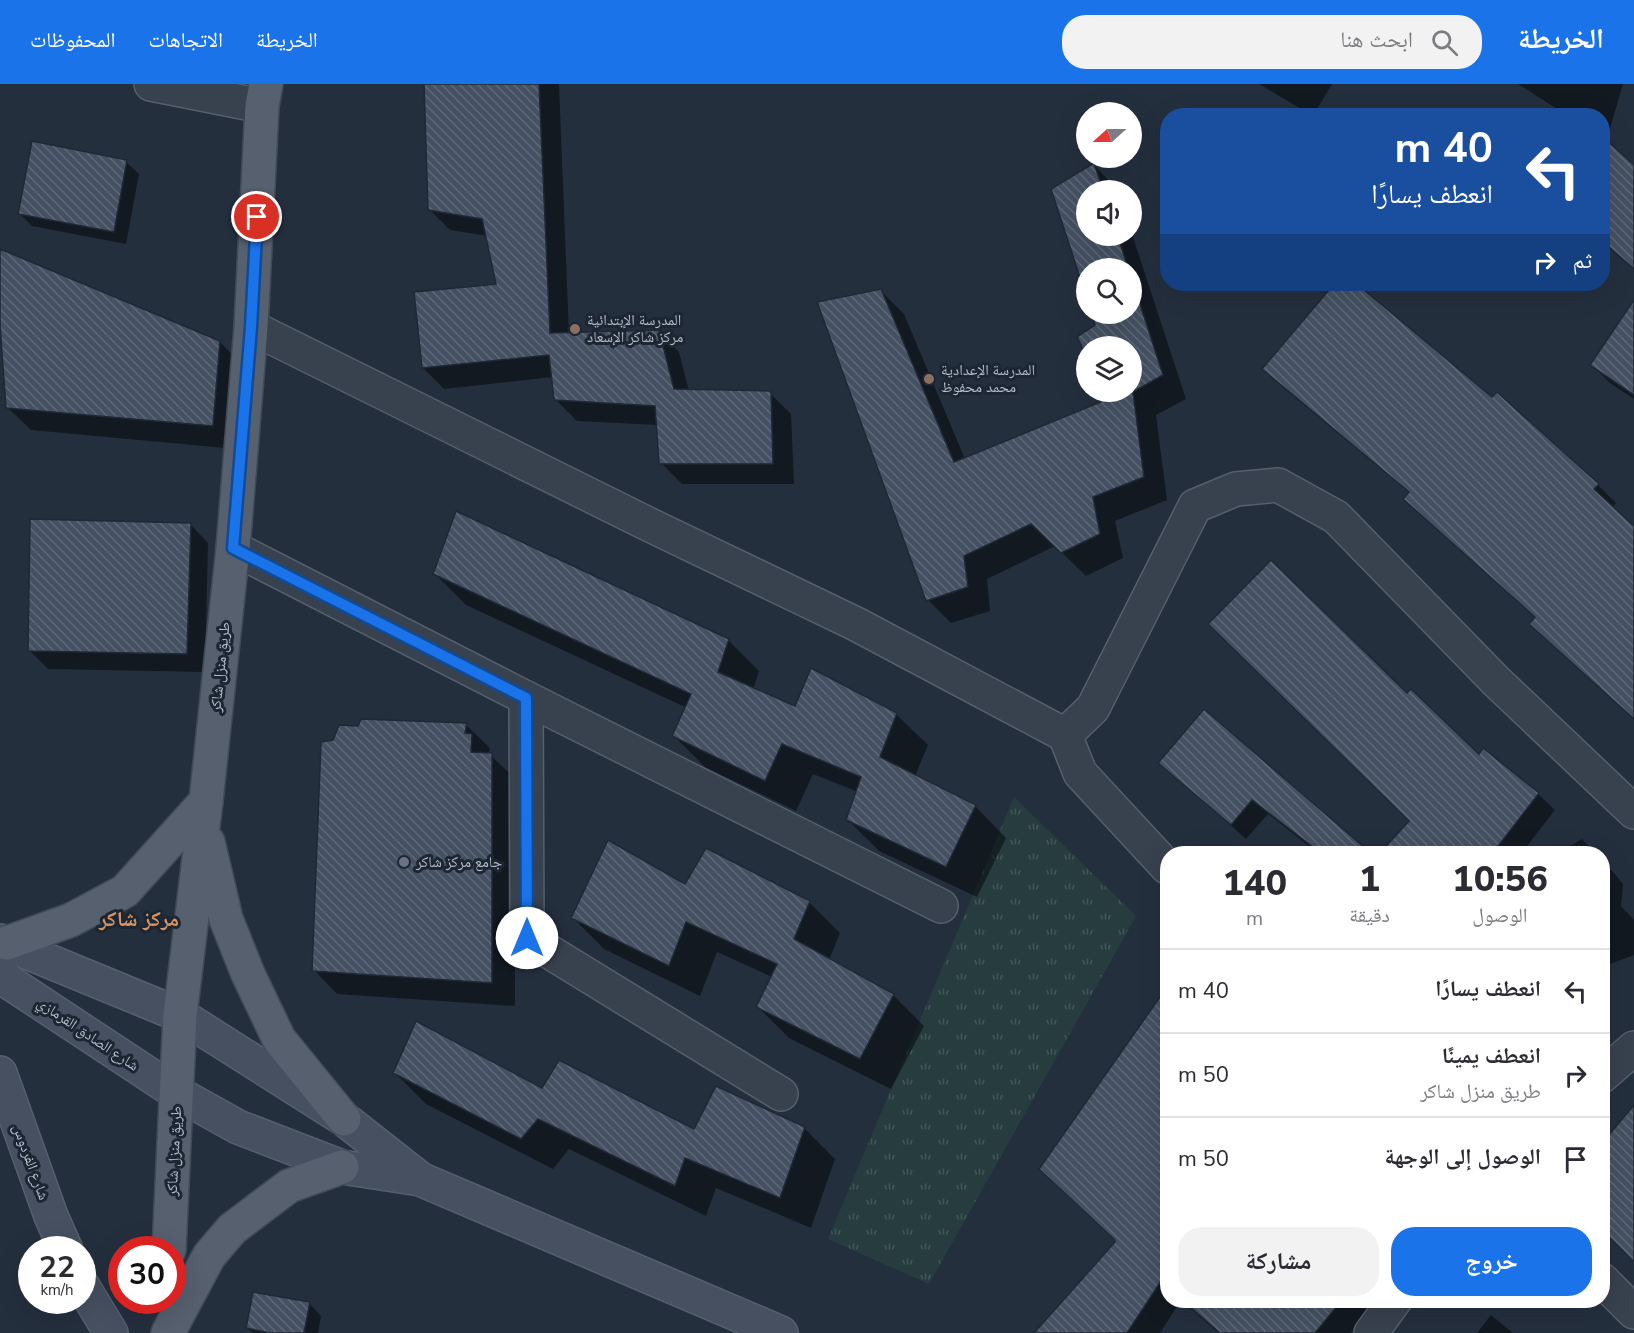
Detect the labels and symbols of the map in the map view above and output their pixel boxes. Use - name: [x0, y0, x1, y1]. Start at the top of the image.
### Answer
- north arrow: [1076, 102, 1142, 168]
- pin: [231, 191, 282, 242]
- place label: المدرسة الإبتدائية مركز شاكر الإسعاد: [587, 310, 683, 347]
- marker: المدرسة الإبتدائية مركز شاكر الإسعاد: [568, 322, 582, 336]
- place label: المدرسة الإعدادية محمد محفوظ: [941, 360, 1035, 397]
- marker: المدرسة الإعدادية محمد محفوظ: [922, 372, 936, 386]
- street label: طريق منزل شاكر: [205, 621, 235, 714]
- place label: جامع مركز شاكر: [415, 852, 503, 872]
- marker: جامع مركز شاكر: [397, 855, 411, 869]
- district label: مركز شاكر: [98, 905, 179, 933]
- position arrow: [495, 906, 559, 970]
- street label: شارع الصادق القرمازي: [32, 993, 143, 1077]
- street label: طريق منزل شاكر: [162, 1105, 186, 1198]
- street label: شارع الفردوس: [8, 1121, 54, 1203]
- speed limit sign: 30: [108, 1236, 186, 1314]

